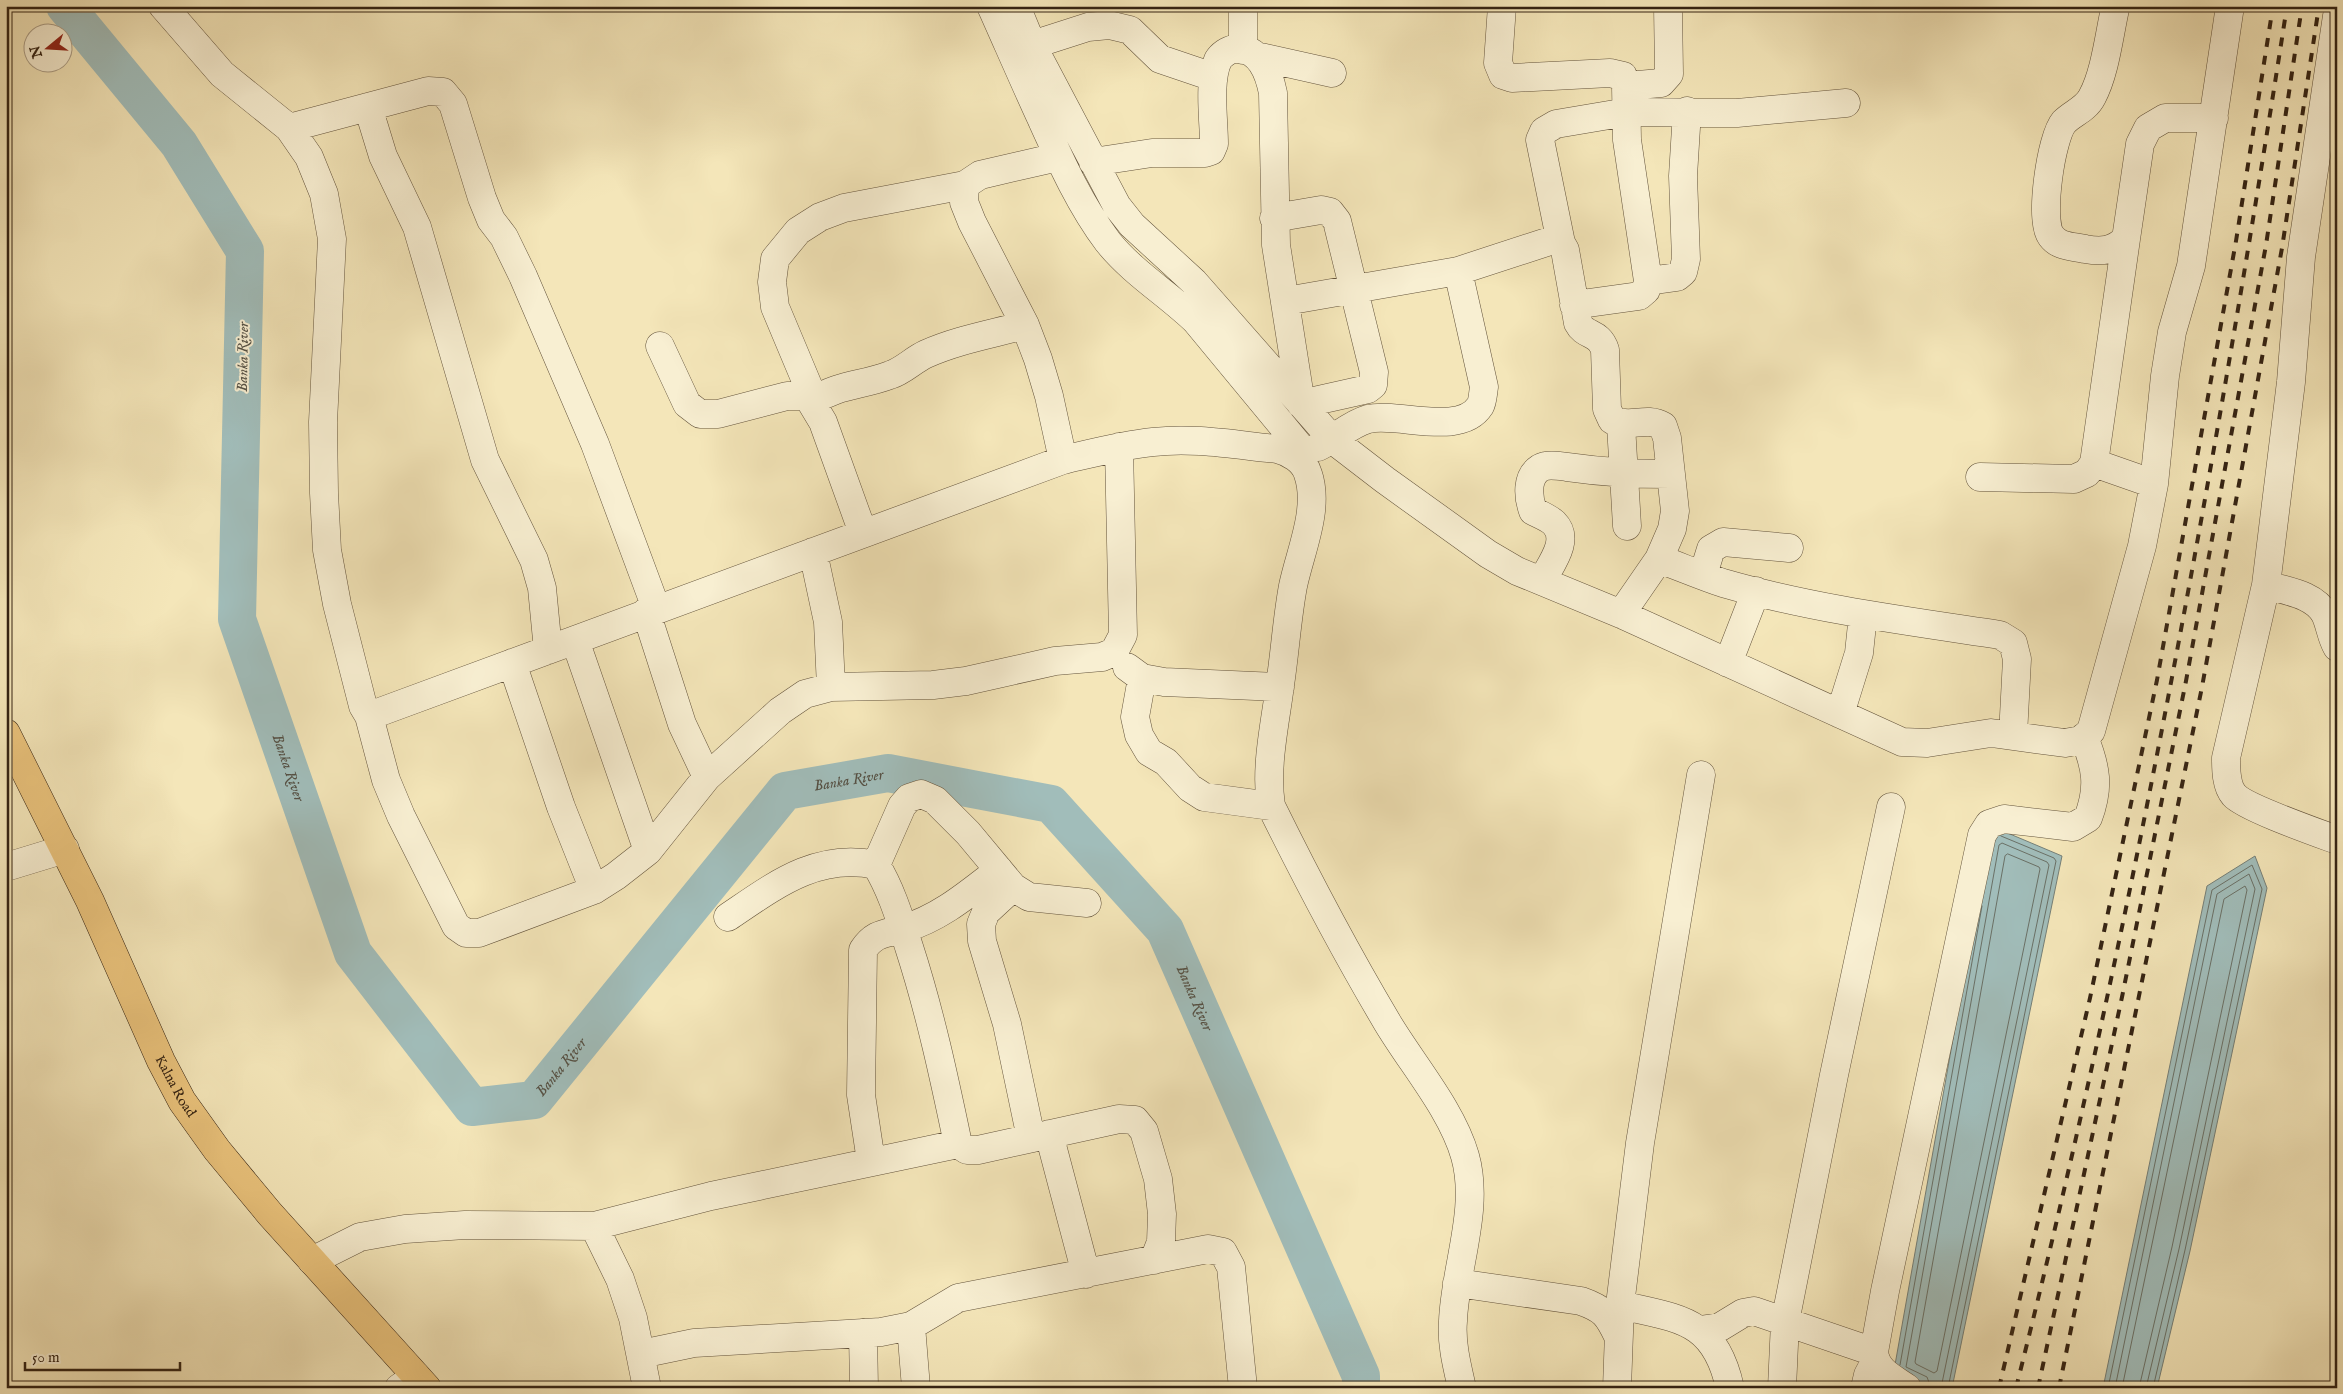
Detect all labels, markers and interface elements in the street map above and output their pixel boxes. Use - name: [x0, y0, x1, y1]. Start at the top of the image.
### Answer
- north arrow: [22, 22, 72, 72]
- text: N: [26, 43, 47, 61]
- water label: Banka River: [233, 321, 253, 392]
- water label: Banka River: [268, 731, 309, 805]
- water label: Banka River: [812, 764, 886, 795]
- water label: Banka River: [1172, 962, 1218, 1035]
- water label: Banka River: [531, 1033, 591, 1100]
- street label: Kalna Road: [151, 1052, 200, 1121]
- scale bar: [25, 1339, 180, 1371]
- text: 50 m: [32, 1348, 60, 1367]

